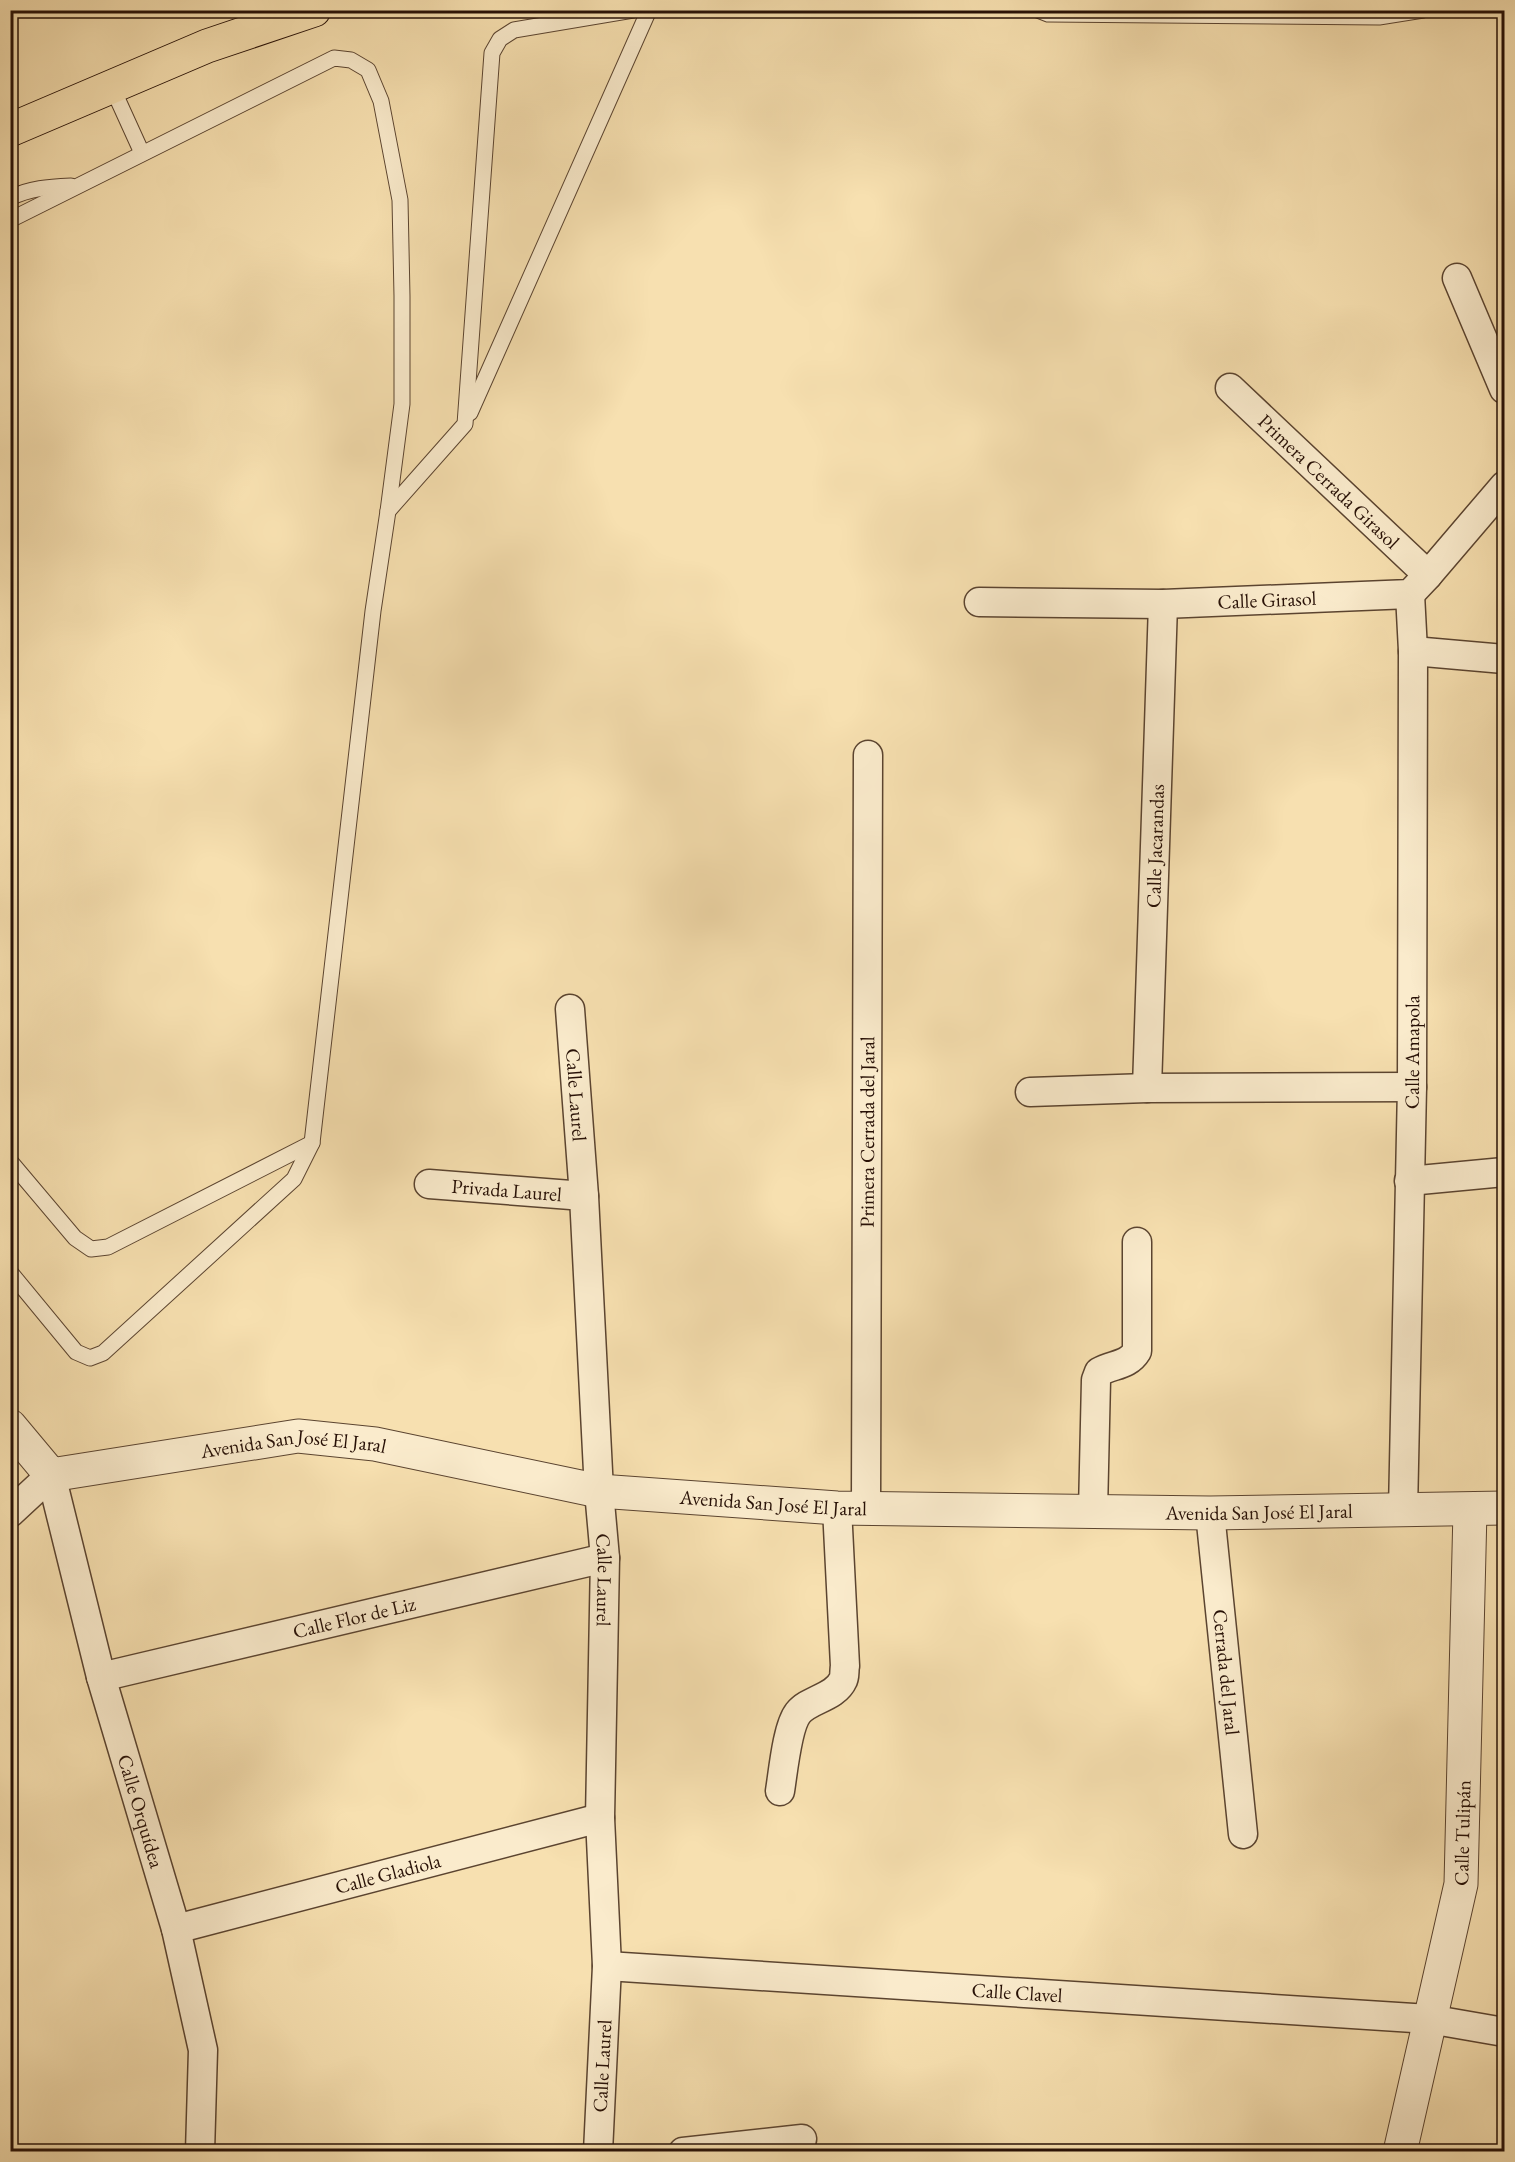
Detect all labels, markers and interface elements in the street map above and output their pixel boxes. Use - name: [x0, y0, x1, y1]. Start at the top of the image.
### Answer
- street label: Primera Cerrada Girasol: [1253, 408, 1405, 555]
- street label: Calle Girasol: [1217, 585, 1317, 615]
- street label: Calle Jacarandas: [1140, 784, 1170, 909]
- street label: Calle Amapola: [1399, 995, 1425, 1109]
- street label: Primera Cerrada del Jaral: [854, 1036, 880, 1228]
- street label: Calle Laurel: [560, 1047, 593, 1142]
- street label: Privada Laurel: [451, 1173, 563, 1207]
- street label: Avenida San José El Jaral: [198, 1423, 389, 1464]
- street label: Avenida San José El Jaral: [678, 1484, 867, 1521]
- street label: Avenida San José El Jaral: [1164, 1498, 1353, 1526]
- street label: Calle Laurel: [590, 1532, 618, 1627]
- street label: Calle Flor de Liz: [290, 1590, 418, 1644]
- street label: Cerrada del Jaral: [1207, 1608, 1246, 1737]
- street label: Calle Orquídea: [112, 1751, 170, 1871]
- street label: Calle Tulipán: [1448, 1779, 1477, 1886]
- street label: Calle Gladiola: [332, 1847, 444, 1900]
- street label: Calle Clavel: [971, 1977, 1064, 2008]
- street label: Calle Laurel: [587, 2019, 617, 2113]

